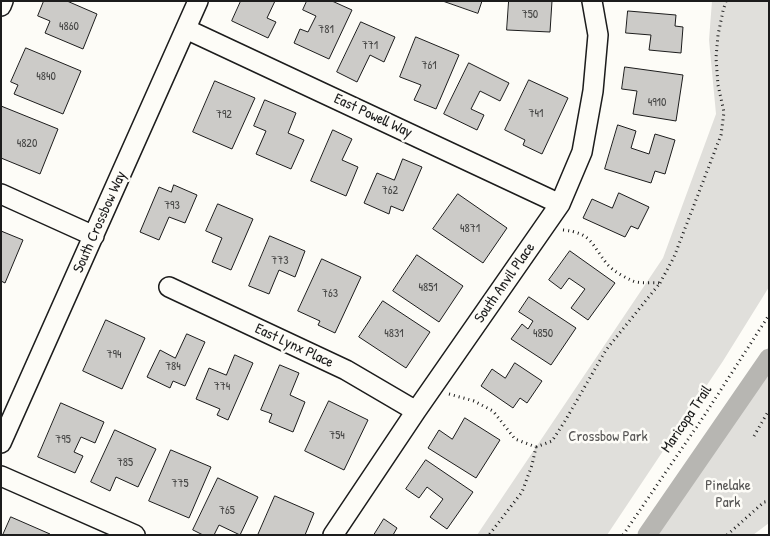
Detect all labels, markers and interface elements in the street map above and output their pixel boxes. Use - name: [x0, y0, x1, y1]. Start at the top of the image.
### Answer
- house number: 750: [522, 8, 538, 22]
- house number: 4860: [59, 20, 79, 34]
- house number: 781: [318, 23, 334, 37]
- house number: 771: [362, 39, 378, 53]
- house number: 761: [421, 59, 437, 73]
- house number: 4840: [36, 70, 56, 84]
- street label: East Powell Way: [331, 90, 415, 142]
- house number: 4910: [648, 96, 666, 110]
- house number: 741: [529, 107, 543, 121]
- house number: 792: [216, 108, 232, 122]
- house number: 4820: [17, 137, 37, 151]
- street label: South Crossbow Way: [70, 168, 130, 276]
- house number: 762: [382, 184, 398, 198]
- house number: 793: [164, 199, 180, 213]
- house number: 4871: [460, 222, 480, 236]
- street label: South Anvil Place: [471, 239, 539, 327]
- house number: 773: [271, 254, 289, 268]
- house number: 4851: [418, 281, 438, 295]
- house number: 763: [322, 287, 338, 301]
- street label: East Lynx Place: [252, 320, 336, 372]
- house number: 4831: [384, 327, 404, 341]
- house number: 4850: [533, 327, 553, 341]
- house number: 794: [107, 348, 121, 362]
- house number: 784: [165, 360, 181, 374]
- house number: 774: [214, 380, 230, 394]
- street label: Maricopa Trail: [658, 382, 716, 456]
- park label: Crossbow Park: [568, 428, 648, 446]
- house number: 754: [329, 429, 345, 443]
- house number: 795: [55, 433, 71, 447]
- house number: 785: [117, 456, 133, 470]
- house number: 775: [172, 477, 188, 491]
- park label: Pinelake Park: [705, 477, 751, 512]
- house number: 765: [219, 504, 235, 518]

